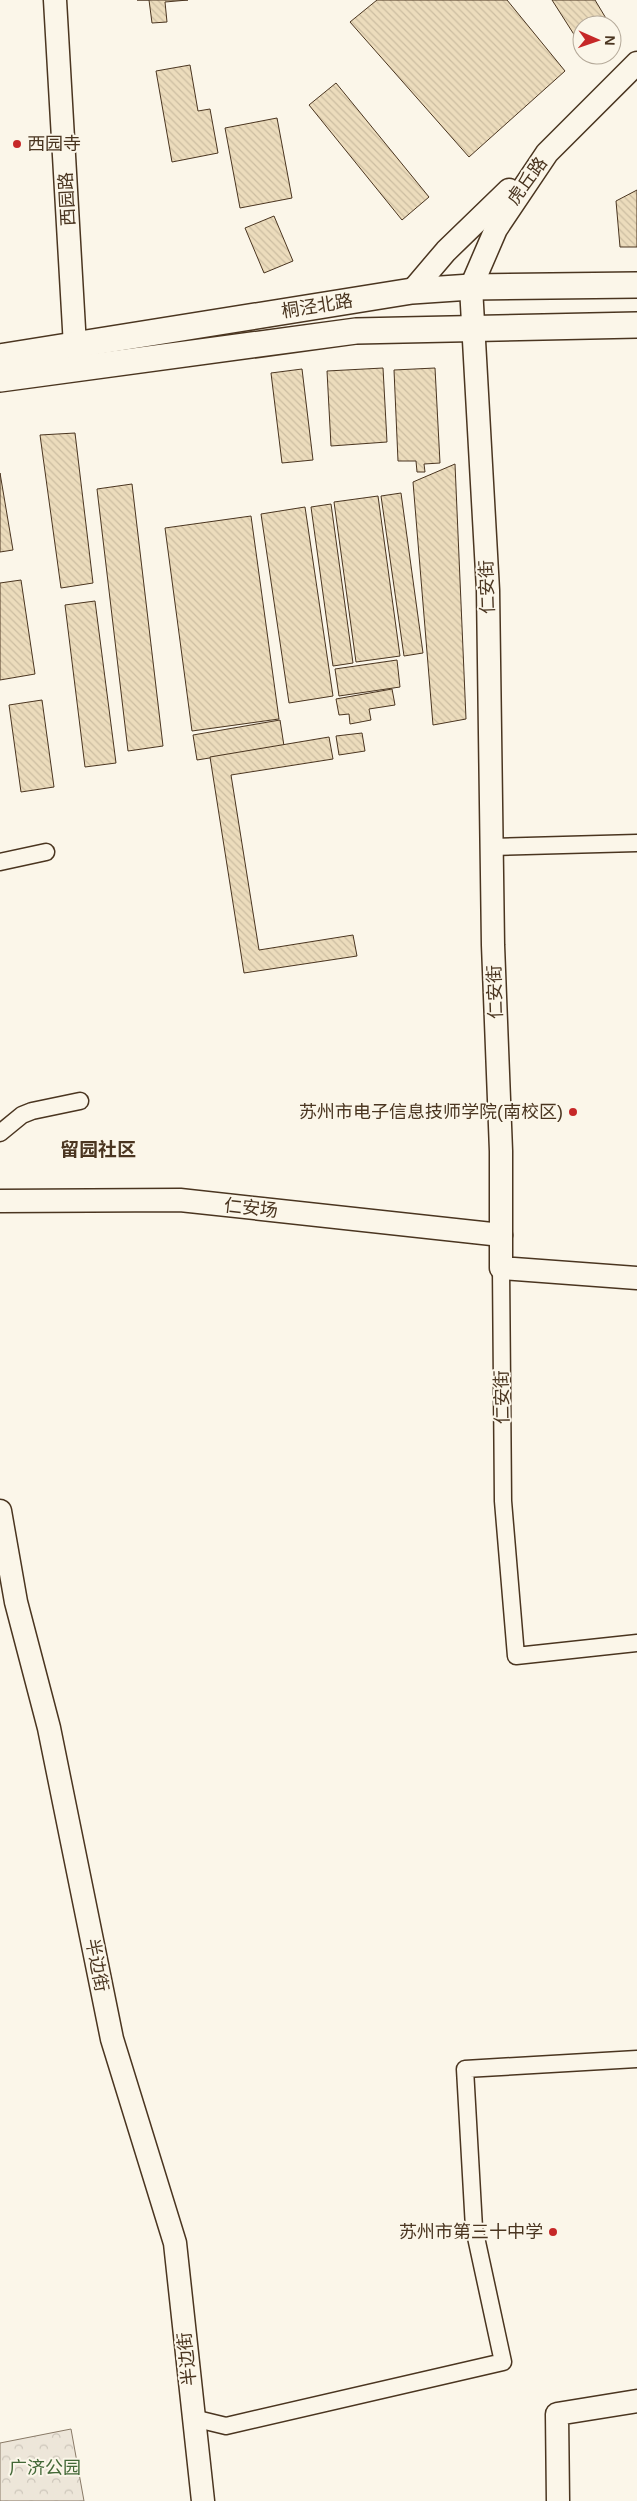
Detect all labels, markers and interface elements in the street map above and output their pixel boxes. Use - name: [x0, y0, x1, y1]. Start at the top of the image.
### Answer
- north arrow: [572, 15, 622, 65]
- text: N: [602, 35, 618, 46]
- place label: 西园寺: [27, 134, 81, 154]
- marker: 西园寺: [11, 138, 23, 150]
- street label: 虎丘路: [503, 153, 551, 209]
- street label: 西园路: [56, 172, 78, 226]
- street label: 桐泾北路: [280, 290, 354, 322]
- street label: 仁安街: [476, 560, 498, 614]
- street label: 仁安街: [484, 965, 506, 1019]
- place label: 苏州市电子信息技师学院(南校区): [299, 1102, 563, 1122]
- marker: 苏州市电子信息技师学院(南校区): [567, 1106, 579, 1118]
- district label: 留园社区: [60, 1139, 136, 1160]
- street label: 仁安场: [223, 1195, 279, 1221]
- street label: 仁安街: [492, 1370, 512, 1424]
- street label: 半边街: [82, 1937, 112, 1993]
- place label: 苏州市第三十中学: [399, 2222, 543, 2242]
- marker: 苏州市第三十中学: [547, 2226, 559, 2238]
- street label: 半边街: [174, 2331, 200, 2387]
- park label: 广济公园: [9, 2458, 81, 2478]

